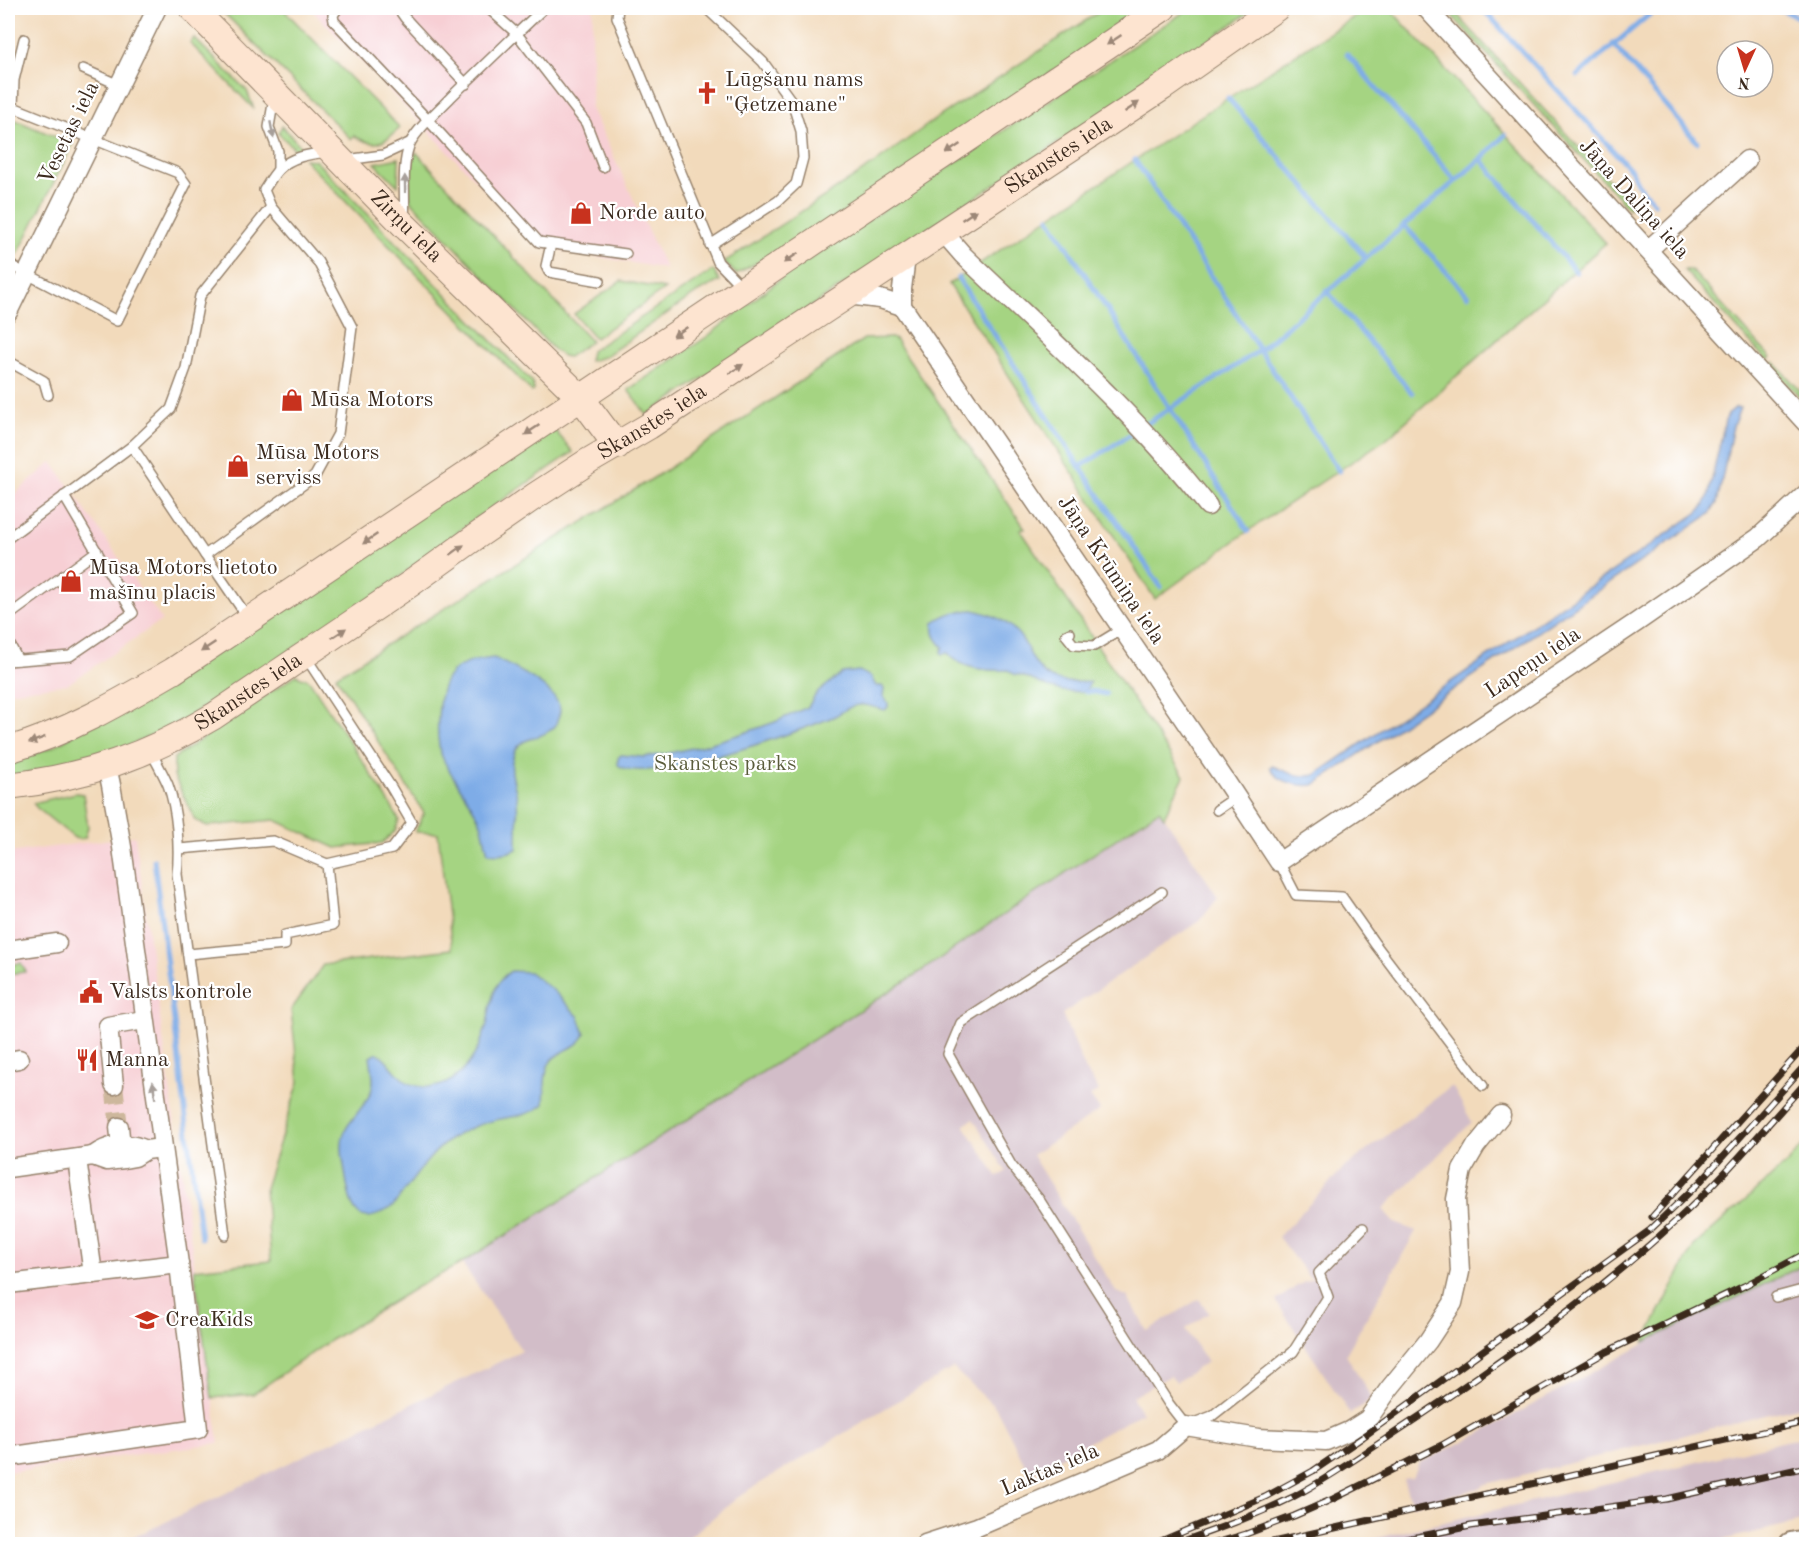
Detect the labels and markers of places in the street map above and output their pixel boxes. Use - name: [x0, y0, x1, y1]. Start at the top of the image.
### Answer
- place label: Lūgšanu nams "Ģetzemane": [725, 69, 863, 116]
- church icon: Lūgšanu nams "Ģetzemane": [694, 80, 720, 106]
- shop icon: Norde auto: [568, 200, 594, 226]
- place label: Norde auto: [599, 202, 705, 224]
- shop icon: Mūsa Motors: [279, 387, 305, 413]
- place label: Mūsa Motors: [310, 389, 433, 411]
- place label: Mūsa Motors serviss: [256, 442, 379, 489]
- shop icon: Mūsa Motors serviss: [225, 453, 251, 479]
- place label: Mūsa Motors lietoto mašīnu placis: [89, 557, 278, 604]
- shop icon: Mūsa Motors lietoto mašīnu placis: [58, 568, 84, 594]
- public building icon: Valsts kontrole: [78, 979, 104, 1005]
- place label: Valsts kontrole: [109, 981, 252, 1003]
- restaurant icon: Manna: [74, 1047, 100, 1073]
- place label: Manna: [105, 1049, 169, 1071]
- school or university icon: CreaKids: [134, 1307, 160, 1333]
- place label: CreaKids: [165, 1309, 253, 1331]

